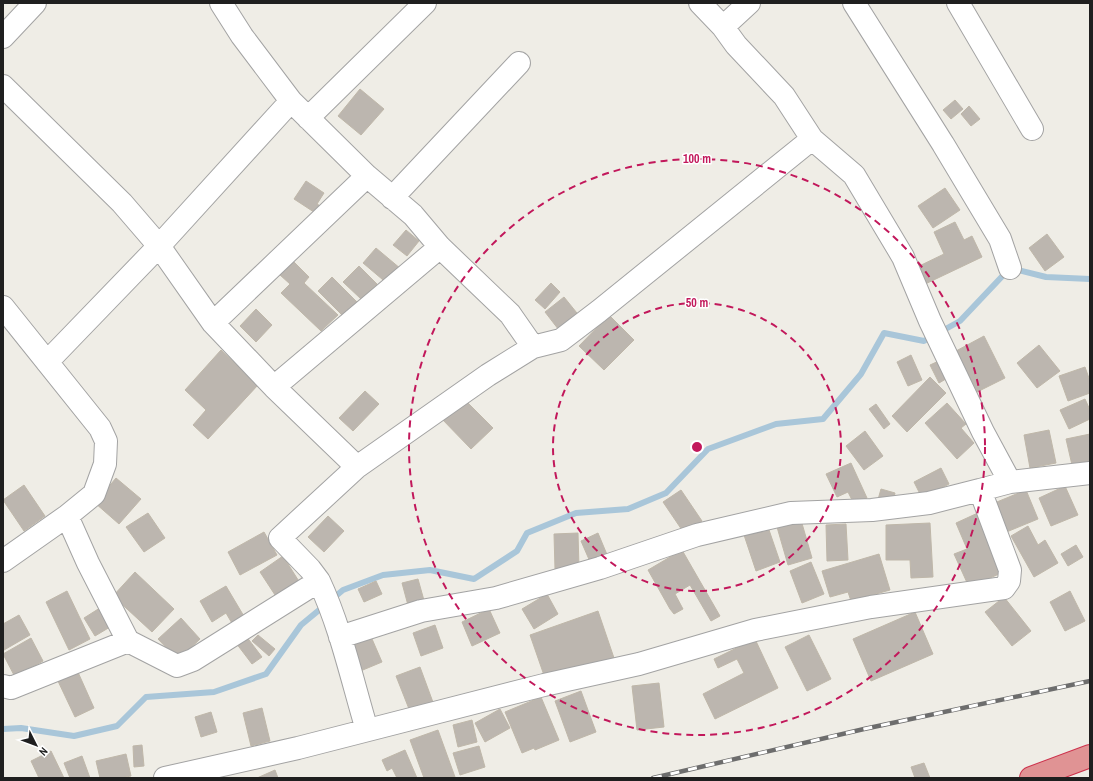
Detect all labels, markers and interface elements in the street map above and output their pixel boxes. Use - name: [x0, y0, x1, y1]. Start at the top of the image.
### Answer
- text: 100 m: [683, 151, 711, 167]
- text: 50 m: [686, 295, 708, 311]
- centre of rings: [690, 440, 704, 454]
- north arrow: [16, 725, 56, 765]
- text: N: [36, 745, 51, 759]

